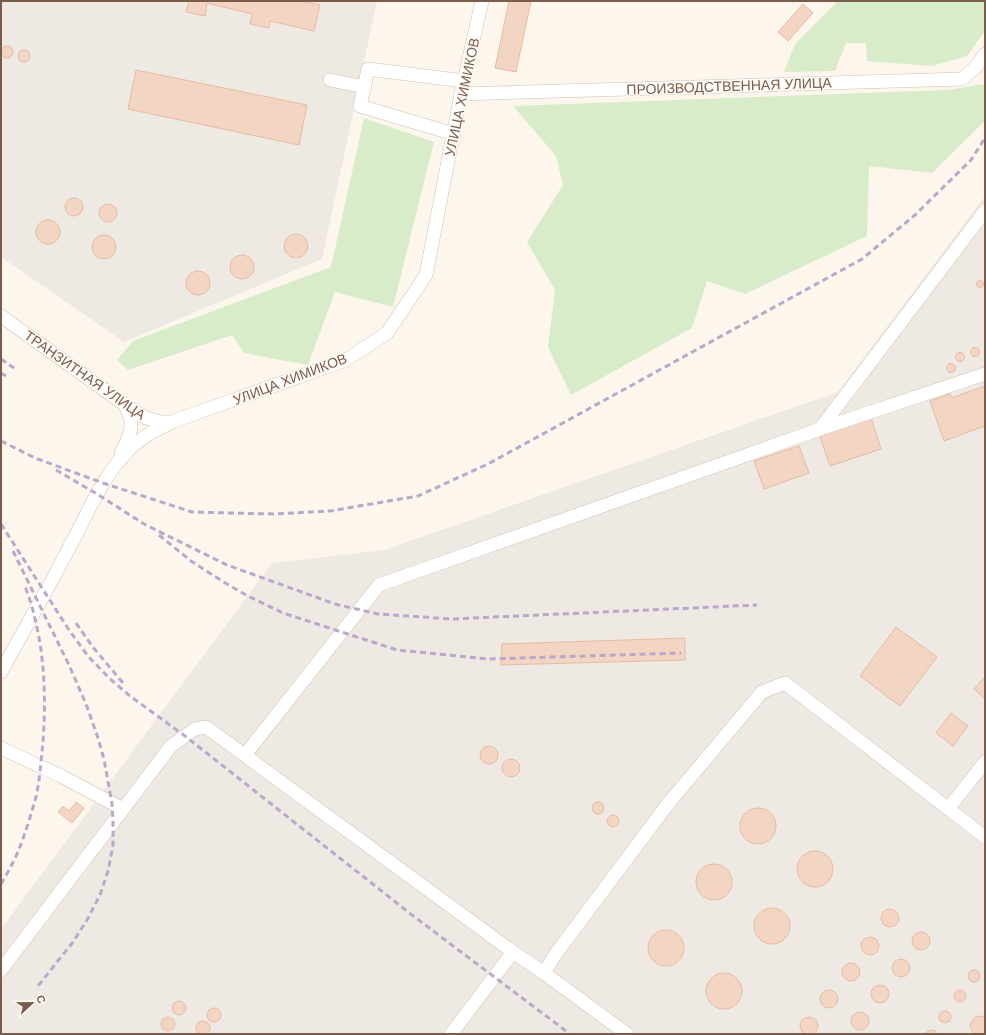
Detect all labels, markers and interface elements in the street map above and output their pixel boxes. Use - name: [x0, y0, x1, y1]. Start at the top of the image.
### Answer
- street label: УЛИЦА ХИМИКОВ: [442, 36, 482, 158]
- street label: ПРОИЗВОДСТВЕННАЯ УЛИЦА: [626, 74, 832, 98]
- street label: ТРАНЗИТНАЯ УЛИЦА: [21, 327, 149, 423]
- street label: УЛИЦА ХИМИКОВ: [231, 350, 349, 408]
- north arrow: [12, 983, 52, 1023]
- text: С: [34, 993, 48, 1005]

